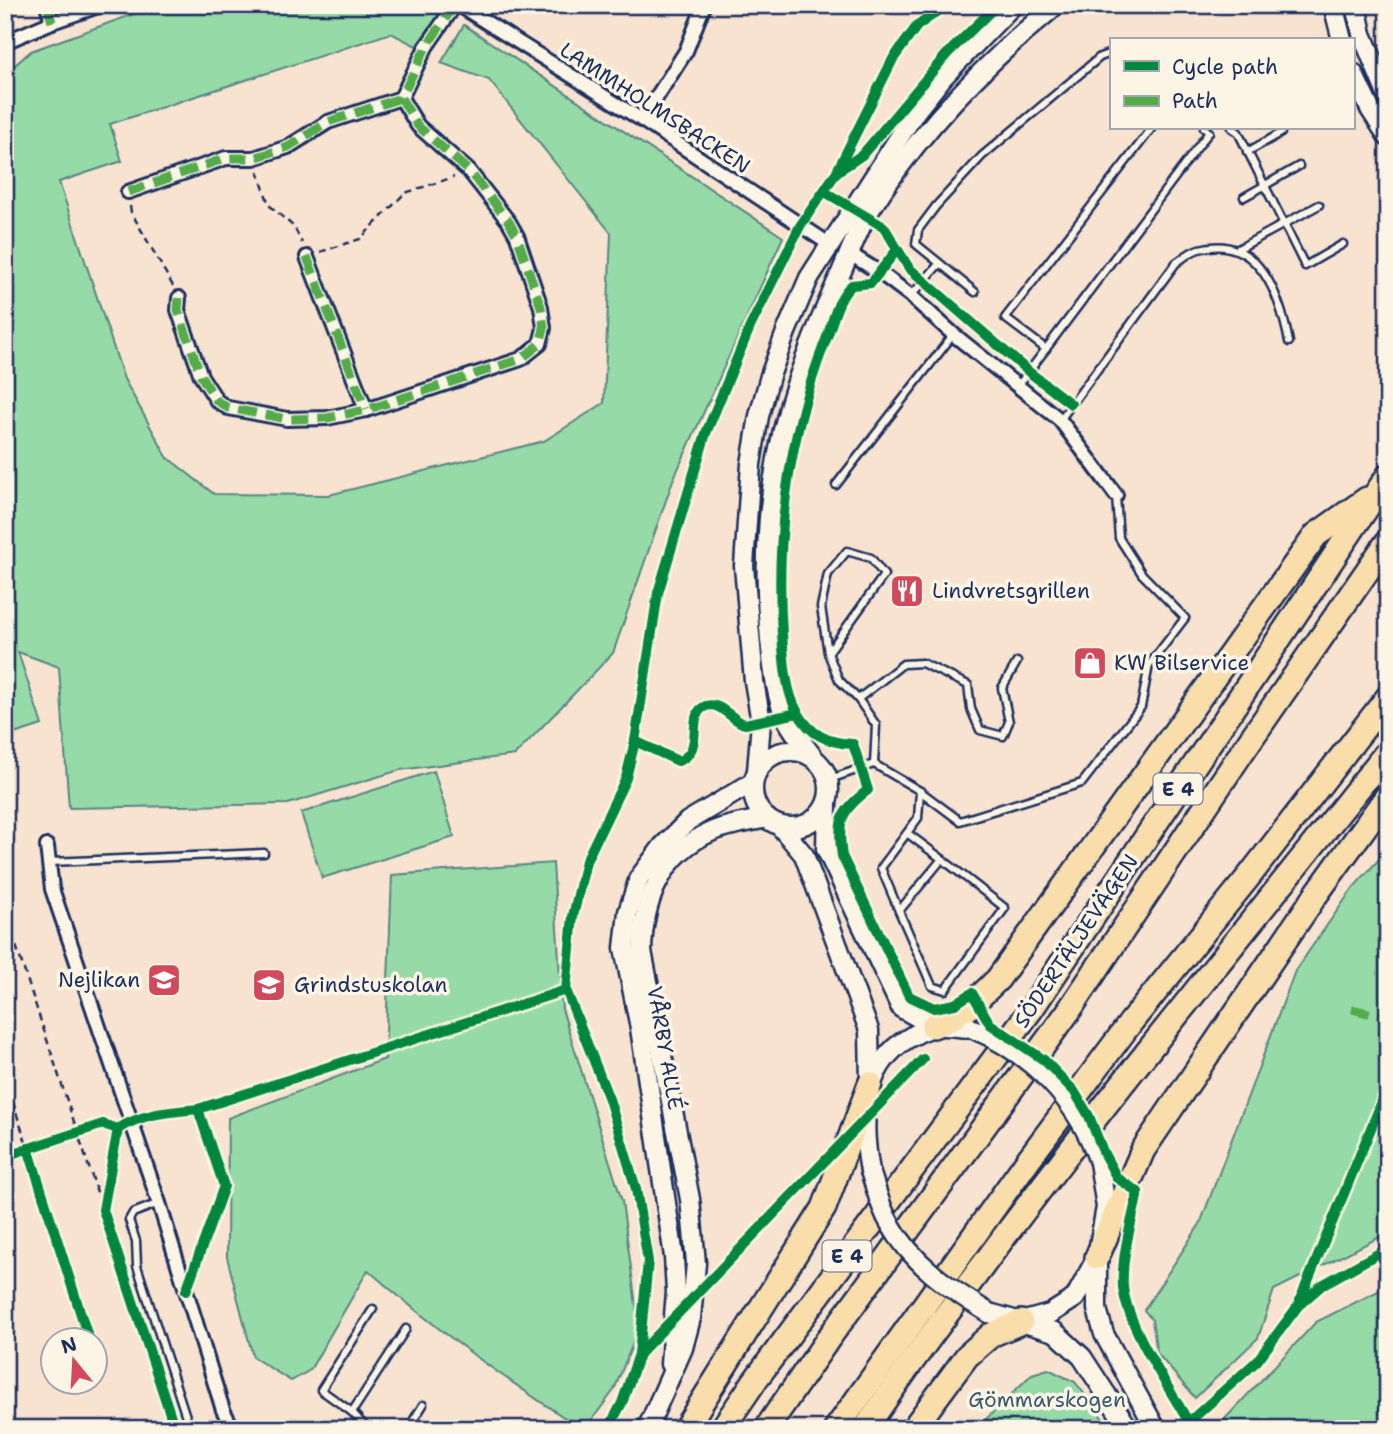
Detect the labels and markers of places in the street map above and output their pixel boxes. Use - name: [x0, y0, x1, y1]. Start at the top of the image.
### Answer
- restaurant icon: Lindvretsgrillen: [888, 572, 926, 610]
- place label: Lindvretsgrillen: [932, 577, 1090, 605]
- shop icon: KW Bilservice: [1071, 644, 1109, 682]
- place label: KW Bilservice: [1114, 649, 1249, 677]
- school or university icon: Nejlikan: [145, 961, 183, 999]
- place label: Nejlikan: [58, 966, 140, 994]
- school or university icon: Grindstuskolan: [250, 966, 288, 1004]
- place label: Grindstuskolan: [294, 971, 447, 999]

